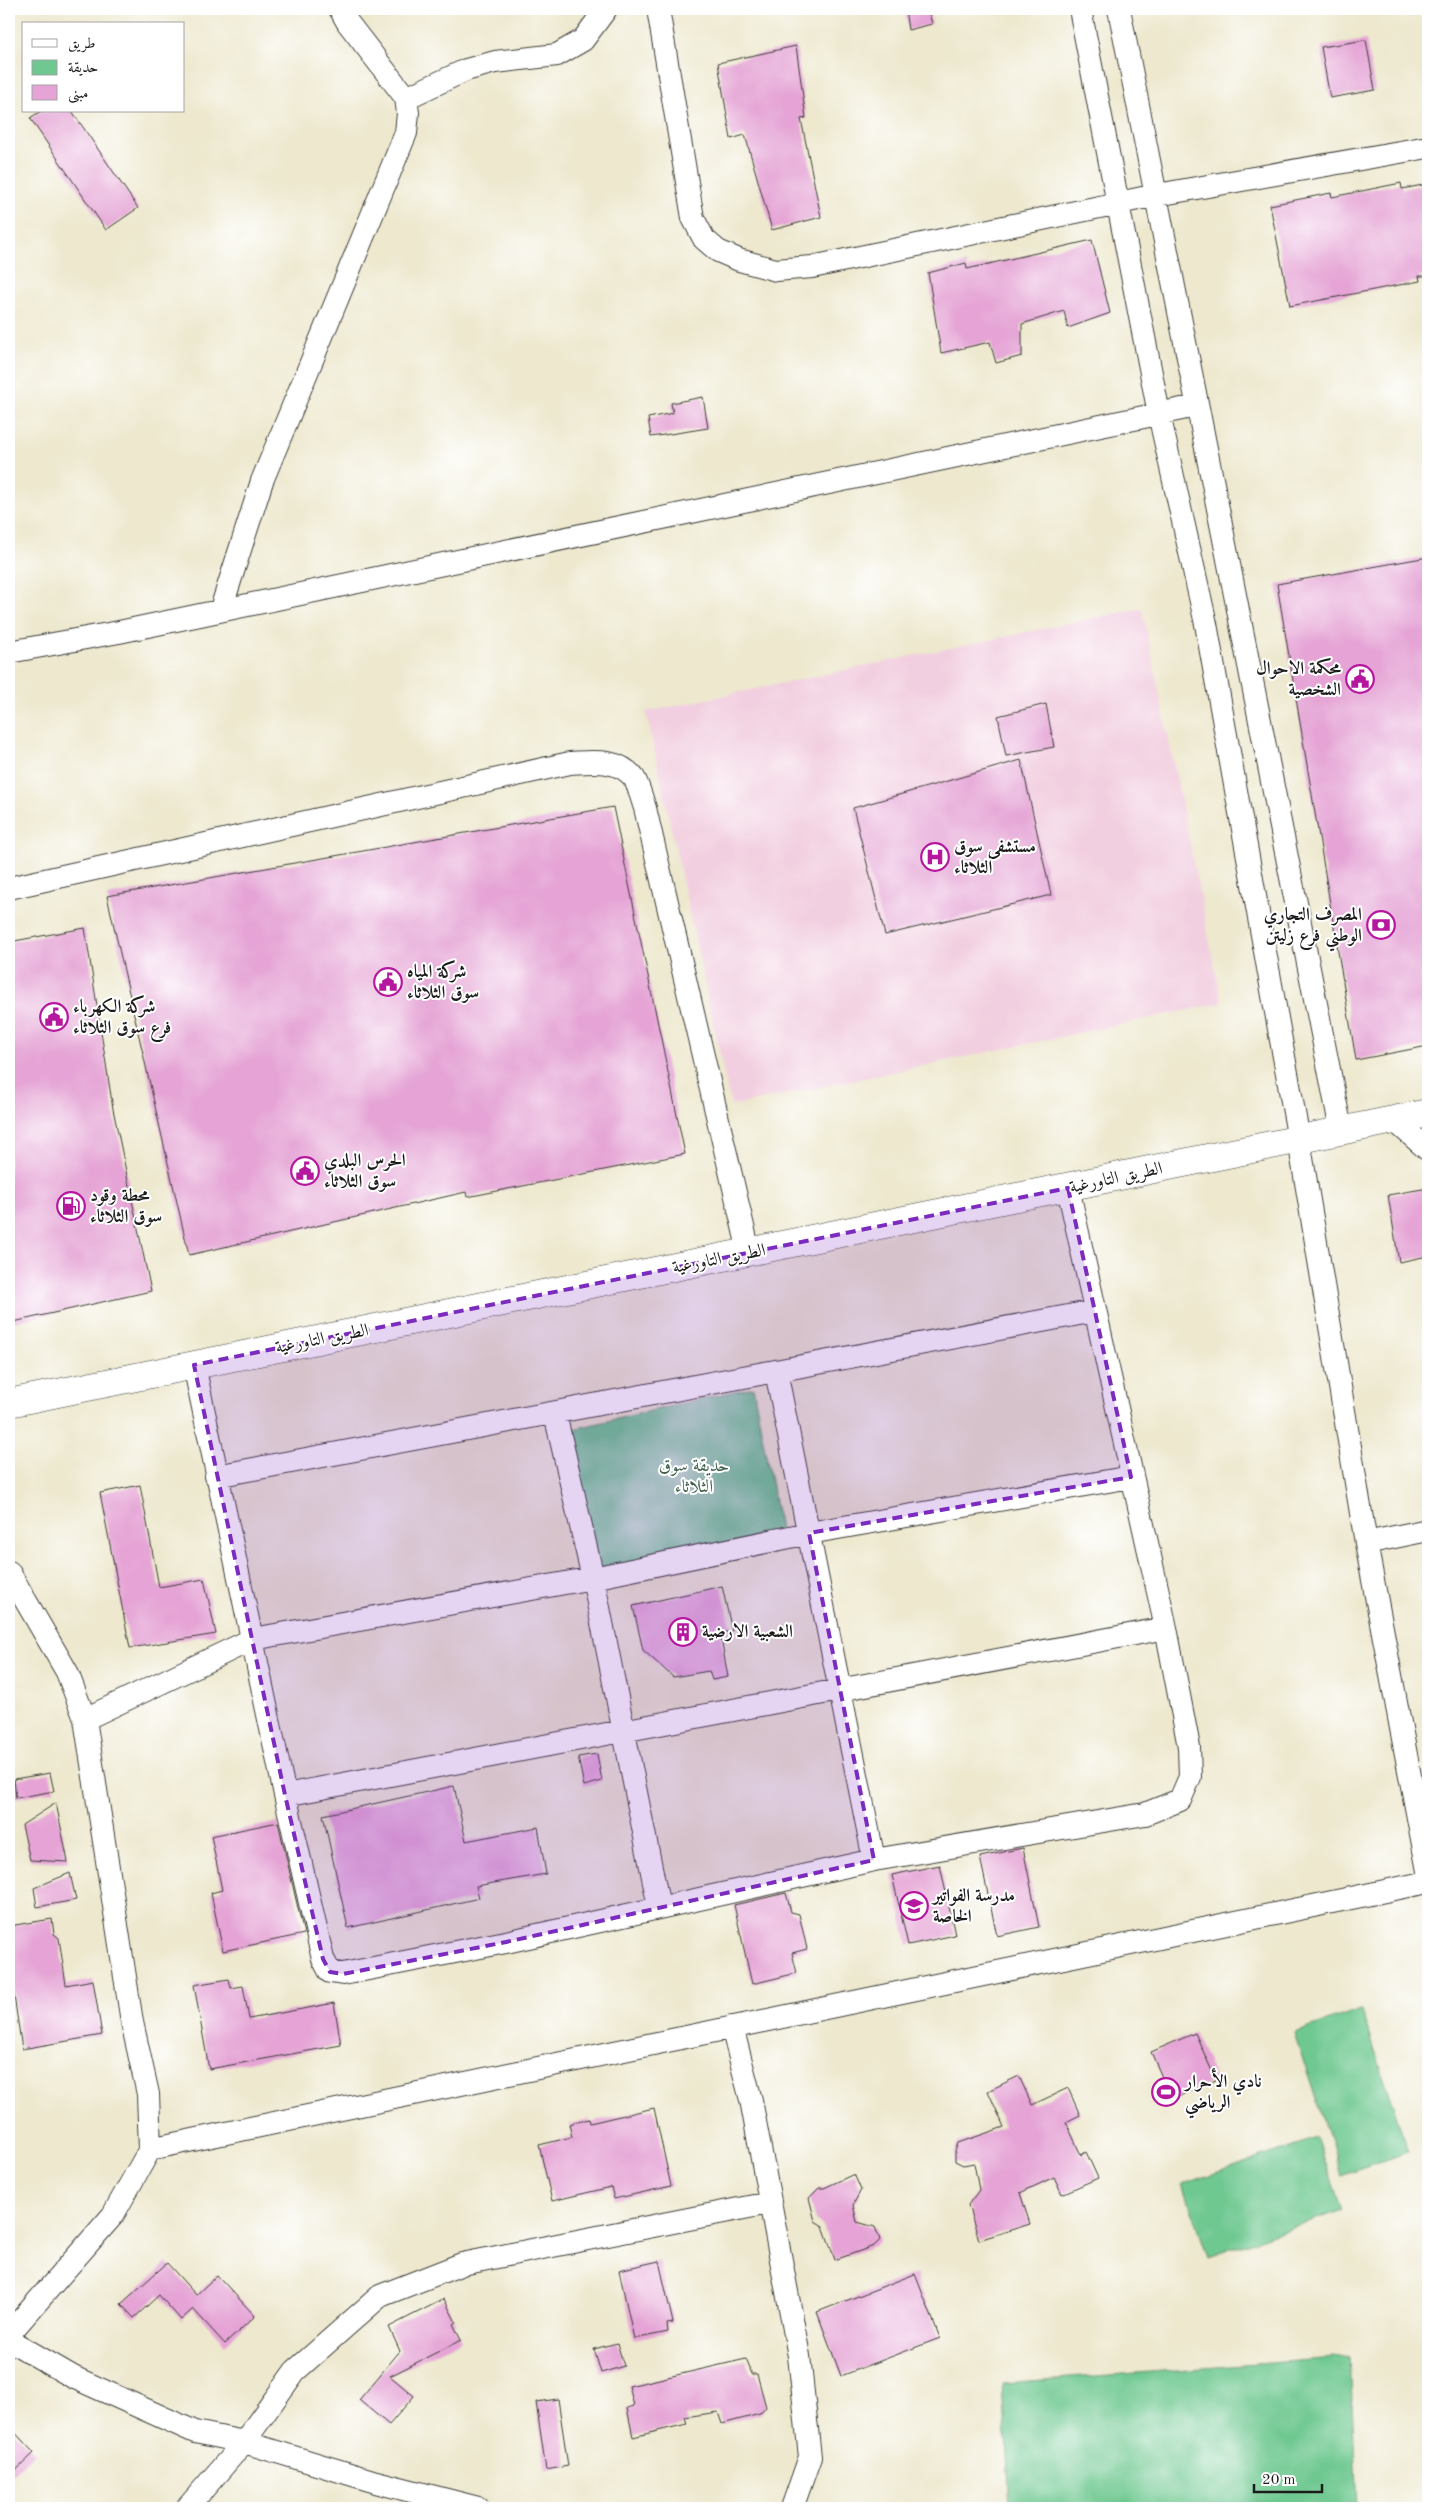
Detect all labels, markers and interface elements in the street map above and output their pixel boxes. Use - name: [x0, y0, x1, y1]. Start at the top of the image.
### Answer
- legend: [22, 22, 185, 112]
- text: طريق: [68, 37, 95, 53]
- text: حديقة: [68, 61, 98, 76]
- text: مبنى: [68, 87, 88, 104]
- place label: محكمة الاحوال الشخصية: [1256, 658, 1342, 699]
- public building icon: محكمة الاحوال الشخصية: [1345, 664, 1375, 694]
- place label: مستشفى سوق الثلاثاء: [954, 838, 1036, 877]
- hospital icon: مستشفى سوق الثلاثاء: [920, 842, 950, 872]
- place label: المصرف التجاري الوطني فرع زليتن: [1264, 906, 1362, 952]
- bank icon: المصرف التجاري الوطني فرع زليتن: [1366, 910, 1396, 940]
- place label: شركة المياه سوق الثلاثاء: [407, 960, 479, 1003]
- public building icon: شركة المياه سوق الثلاثاء: [373, 967, 403, 997]
- place label: شركة الكهرباء فرع سوق الثلاثاء: [73, 995, 171, 1042]
- public building icon: شركة الكهرباء فرع سوق الثلاثاء: [39, 1002, 69, 1032]
- place label: الحرس البلدي سوق الثلاثاء: [324, 1152, 406, 1192]
- public building icon: الحرس البلدي سوق الثلاثاء: [290, 1156, 320, 1186]
- street label: الطريق التاورغية: [1068, 1159, 1165, 1199]
- place label: محطة وقود سوق الثلاثاء: [90, 1187, 162, 1227]
- fuel station icon: محطة وقود سوق الثلاثاء: [56, 1191, 86, 1221]
- street label: الطريق التاورغية: [671, 1241, 768, 1279]
- street label: الطريق التاورغية: [274, 1321, 371, 1359]
- park label: حديقة سوق الثلاثاء: [659, 1457, 729, 1496]
- building icon: الشعبية الارضية: [668, 1617, 698, 1647]
- place label: الشعبية الارضية: [702, 1622, 793, 1642]
- place label: مدرسة الفواتير الخاصة: [931, 1887, 1015, 1926]
- school or university icon: مدرسة الفواتير الخاصة: [899, 1891, 929, 1921]
- place label: نادي الأحرار الرياضي: [1183, 2067, 1262, 2119]
- sports icon: نادي الأحرار الرياضي: [1151, 2077, 1181, 2107]
- scale bar: [1254, 2462, 1322, 2494]
- text: 20 m: [1262, 2473, 1296, 2488]

